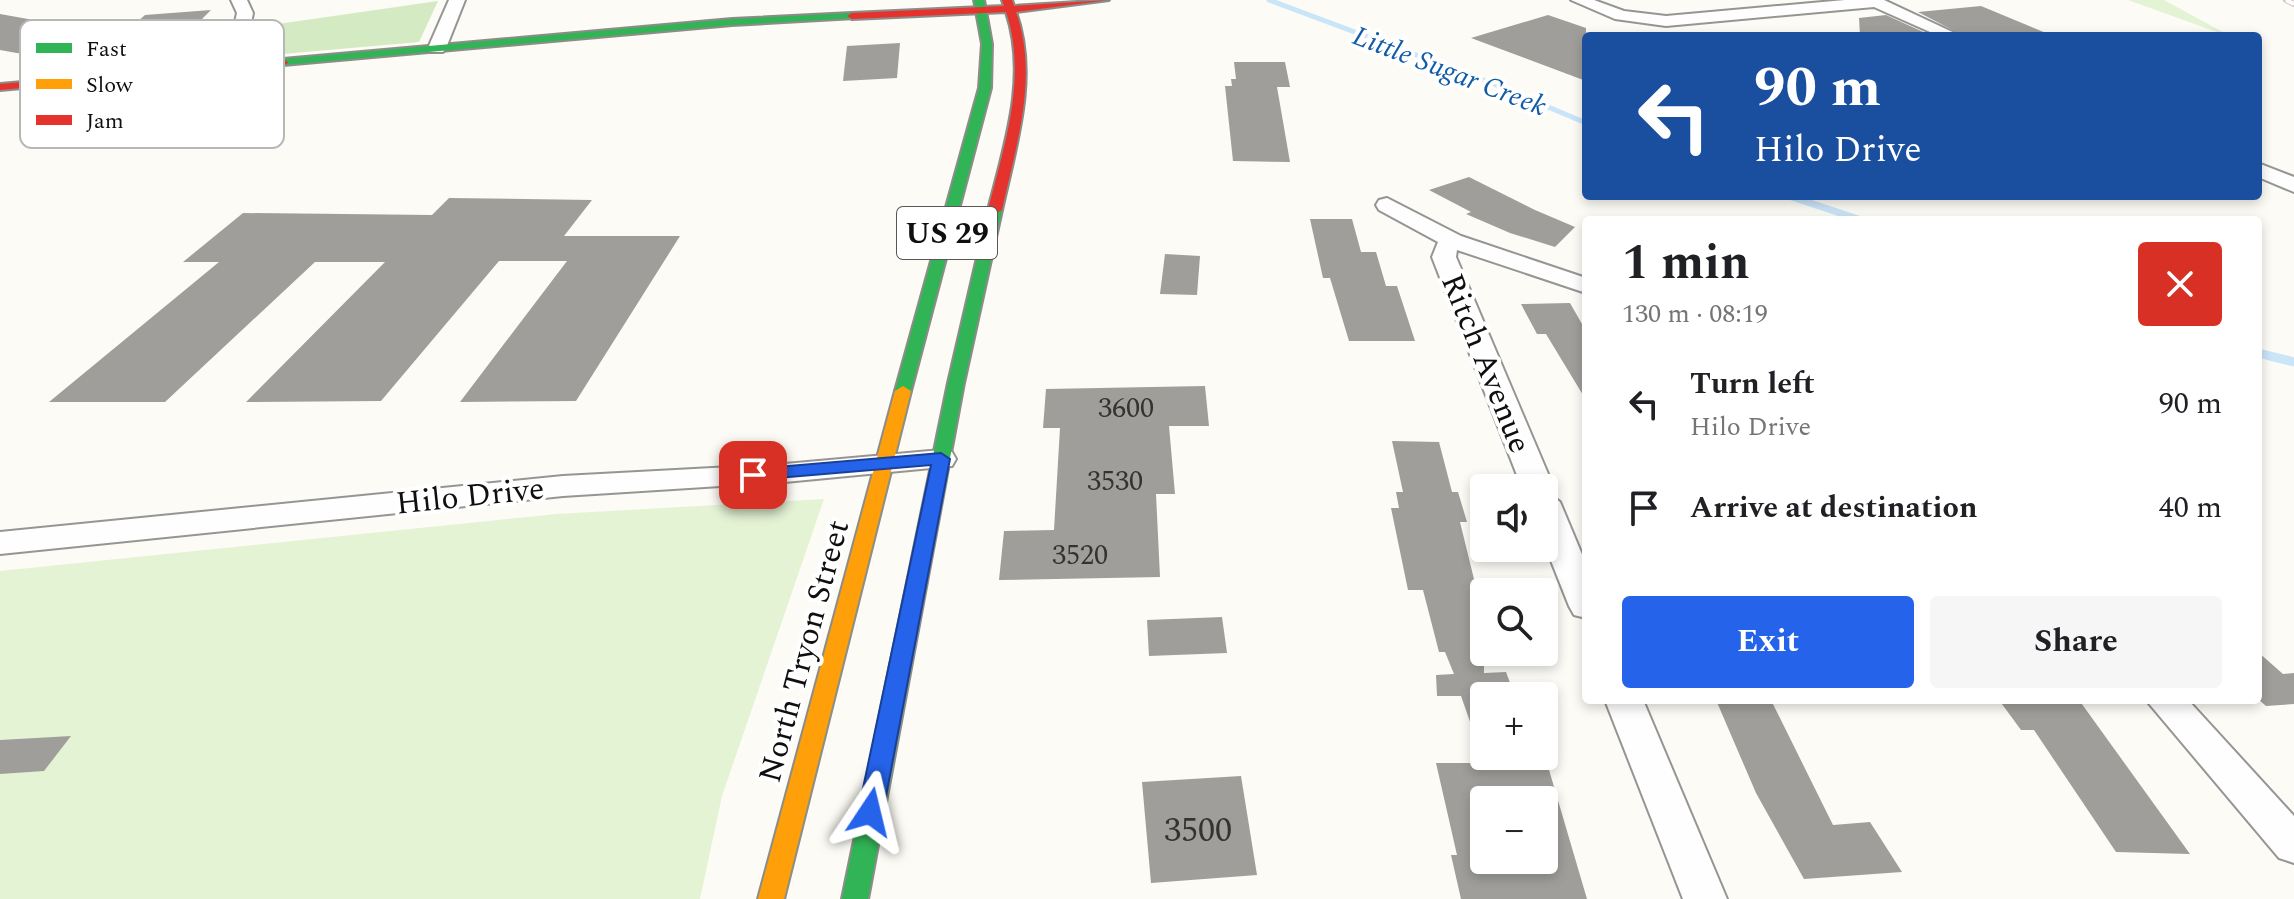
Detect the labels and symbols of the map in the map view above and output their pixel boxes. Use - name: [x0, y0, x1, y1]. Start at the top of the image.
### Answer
- water label: Little Sugar Creek: [1346, 15, 1553, 128]
- legend: [20, 20, 284, 148]
- text: Fast: [86, 33, 127, 66]
- text: Slow: [86, 69, 134, 102]
- text: Jam: [86, 105, 124, 138]
- road number: US 29: [897, 207, 997, 259]
- street label: Ritch Avenue: [1427, 266, 1544, 461]
- house number: 3600: [1098, 387, 1154, 430]
- pin: [719, 441, 787, 509]
- house number: 3530: [1087, 460, 1143, 503]
- street label: Hilo Drive: [394, 464, 547, 529]
- street label: North Tryon Street: [746, 515, 863, 788]
- house number: 3520: [1052, 534, 1108, 577]
- position arrow: [828, 770, 912, 854]
- house number: 3500: [1164, 805, 1232, 857]

